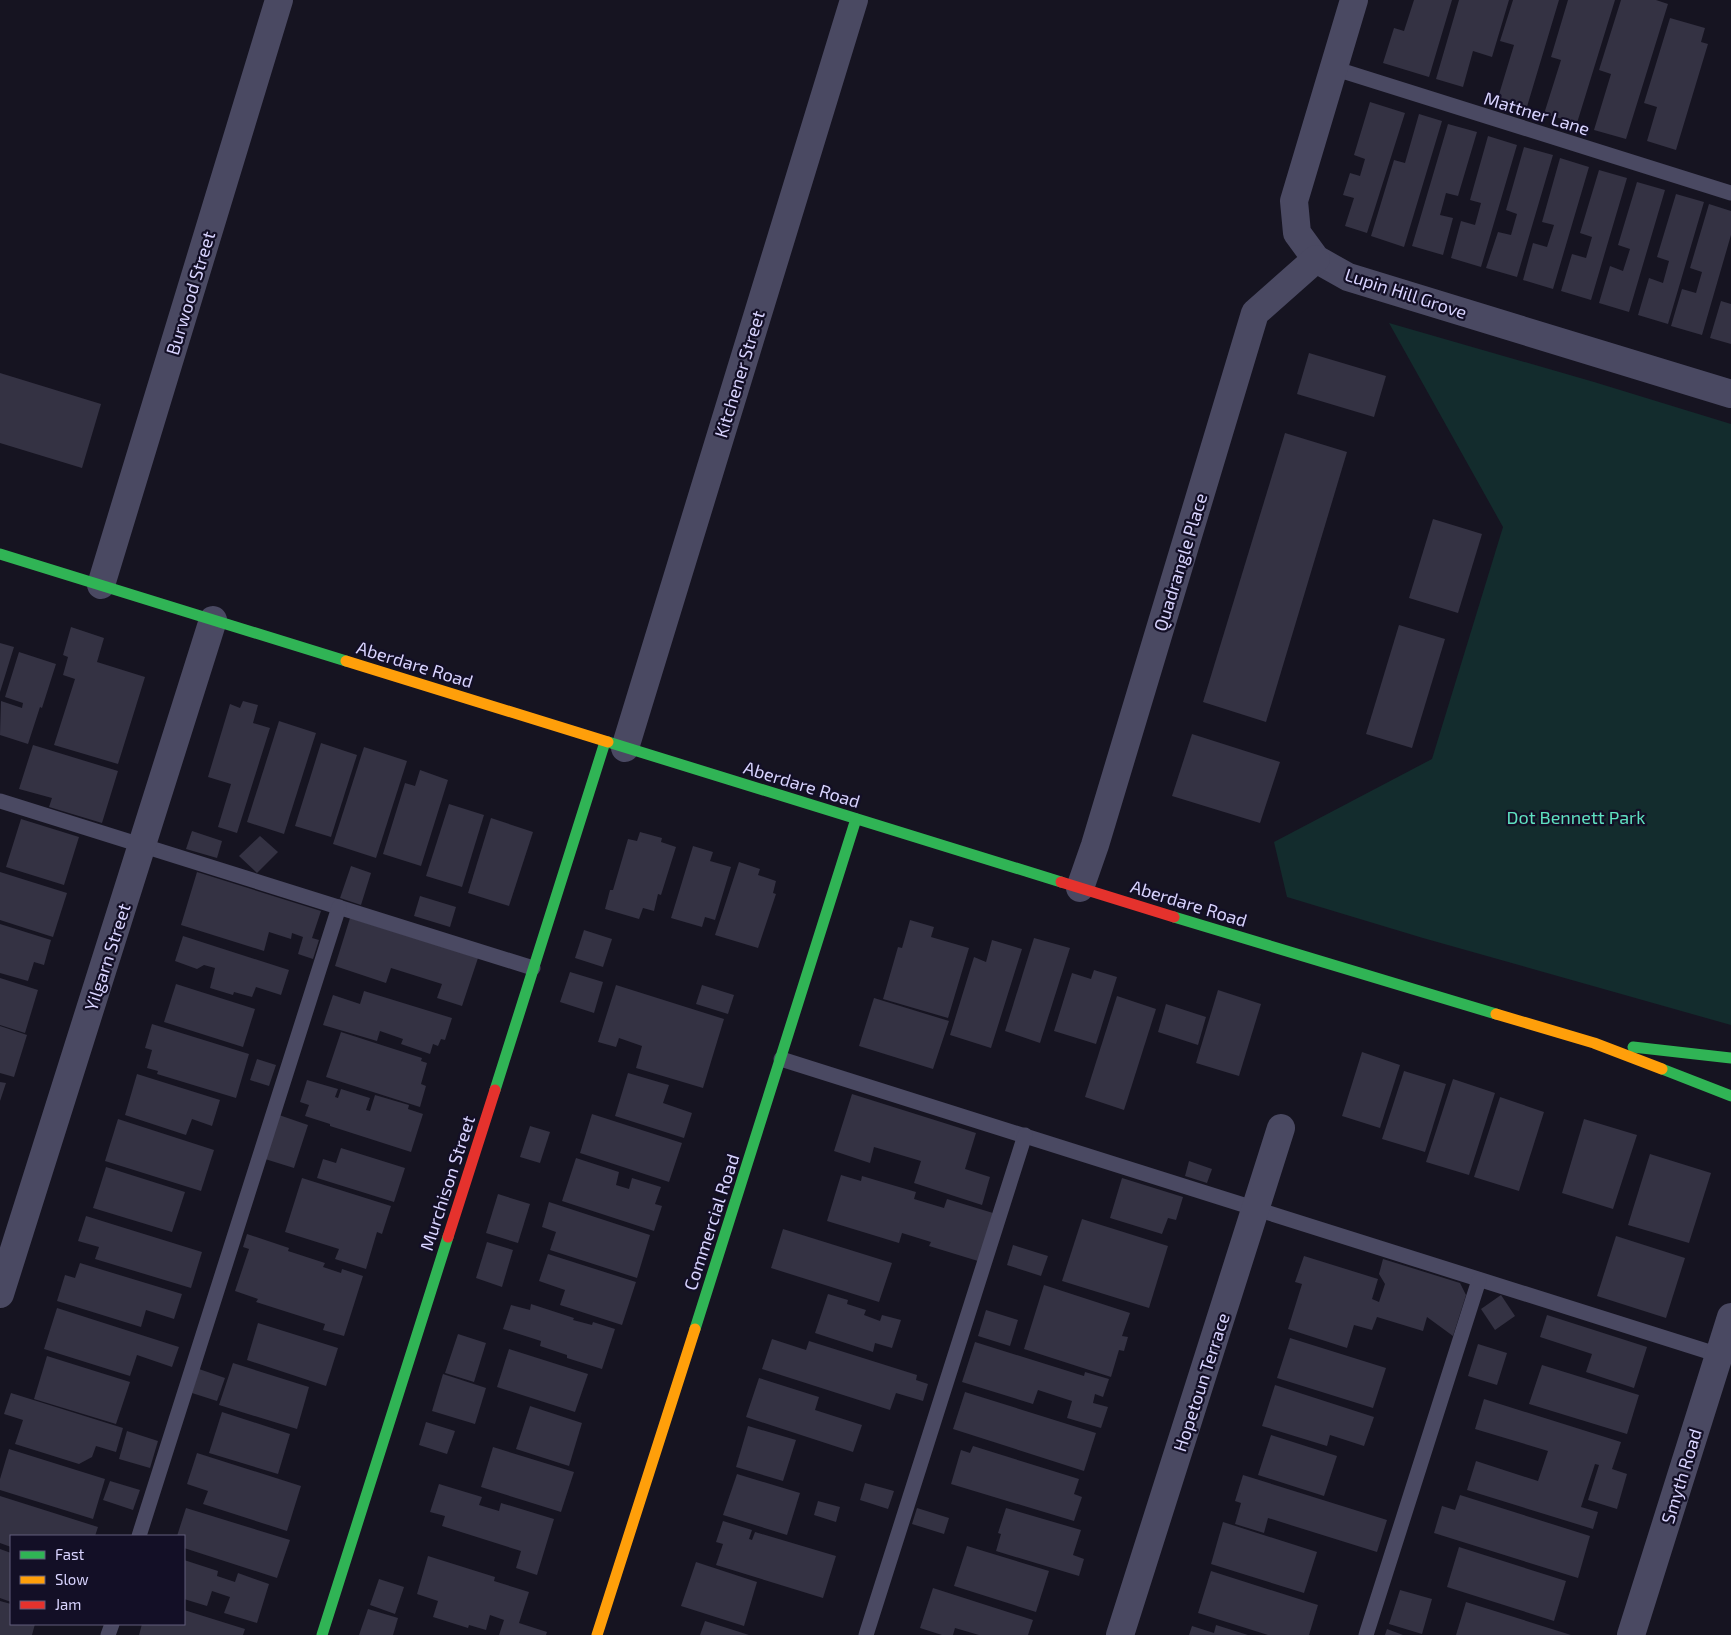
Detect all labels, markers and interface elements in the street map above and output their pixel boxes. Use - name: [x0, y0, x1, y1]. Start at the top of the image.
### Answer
- street label: Mattner Lane: [1481, 86, 1593, 140]
- street label: Burwood Street: [161, 228, 219, 358]
- street label: Lupin Hill Grove: [1342, 263, 1470, 323]
- street label: Kitchener Street: [709, 308, 769, 440]
- street label: Quadrangle Place: [1149, 490, 1211, 634]
- street label: Aberdare Road: [354, 636, 476, 692]
- street label: Aberdare Road: [741, 756, 863, 812]
- park label: Dot Bennett Park: [1507, 806, 1645, 828]
- street label: Aberdare Road: [1128, 875, 1250, 931]
- street label: Yilgarn Street: [79, 900, 135, 1013]
- street label: Murchison Street: [415, 1113, 479, 1253]
- street label: Commercial Road: [679, 1151, 743, 1293]
- street label: Hopetoun Terrace: [1168, 1310, 1234, 1454]
- street label: Smyth Road: [1656, 1426, 1706, 1526]
- legend: [10, 1535, 185, 1625]
- text: Fast: [55, 1545, 85, 1563]
- text: Slow: [55, 1570, 89, 1588]
- text: Jam: [55, 1595, 81, 1613]

